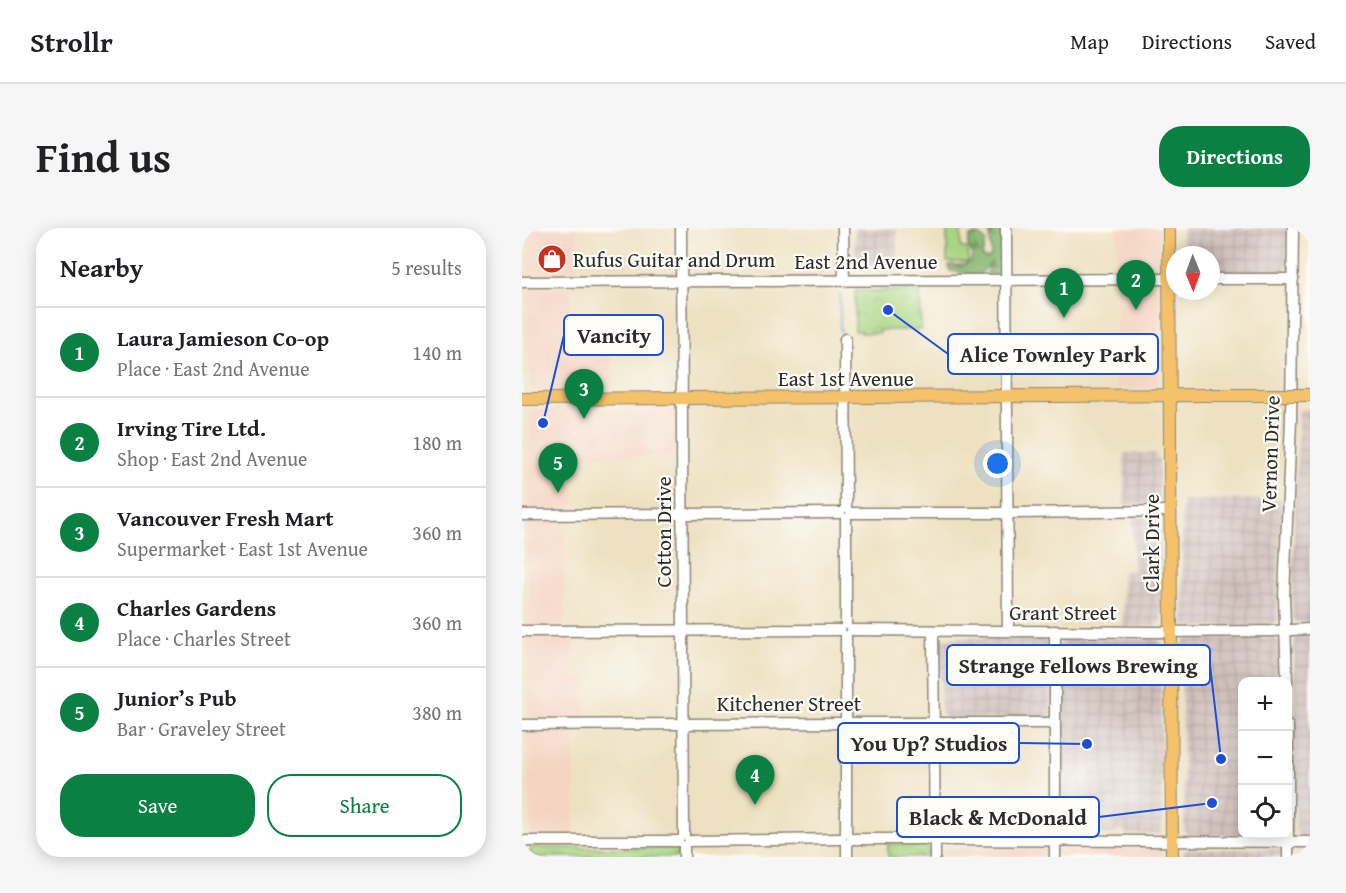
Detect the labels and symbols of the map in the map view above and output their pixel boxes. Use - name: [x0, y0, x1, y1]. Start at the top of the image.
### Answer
- shop icon: Rufus Guitar and Drum: [536, 243, 568, 275]
- place label: Rufus Guitar and Drum: [573, 244, 775, 275]
- street label: East 2nd Avenue: [794, 246, 938, 277]
- north arrow: [1166, 246, 1220, 300]
- pin: 2: [1116, 260, 1156, 310]
- pin: 1: [1044, 268, 1084, 318]
- callout: Vancity: [564, 315, 663, 355]
- text: Vancity: [577, 319, 652, 351]
- callout: Alice Townley Park: [948, 334, 1158, 374]
- text: Alice Townley Park: [960, 338, 1147, 370]
- street label: East 1st Avenue: [778, 363, 914, 394]
- pin: 3: [564, 370, 604, 419]
- street label: Vernon Drive: [1252, 395, 1288, 513]
- pin: 5: [538, 444, 578, 493]
- your location: [983, 449, 1012, 478]
- street label: Cotton Drive: [648, 476, 679, 588]
- street label: Clark Drive: [1136, 494, 1167, 592]
- street label: Grant Street: [1009, 597, 1117, 628]
- callout: Strange Fellows Brewing: [947, 645, 1210, 685]
- text: Strange Fellows Brewing: [958, 649, 1198, 681]
- street label: Kitchener Street: [717, 688, 862, 719]
- callout: You Up? Studios: [838, 723, 1019, 763]
- text: You Up? Studios: [851, 727, 1007, 759]
- pin: 4: [736, 756, 774, 805]
- callout: Black & McDonald: [897, 797, 1099, 837]
- text: Black & McDonald: [909, 801, 1087, 833]

